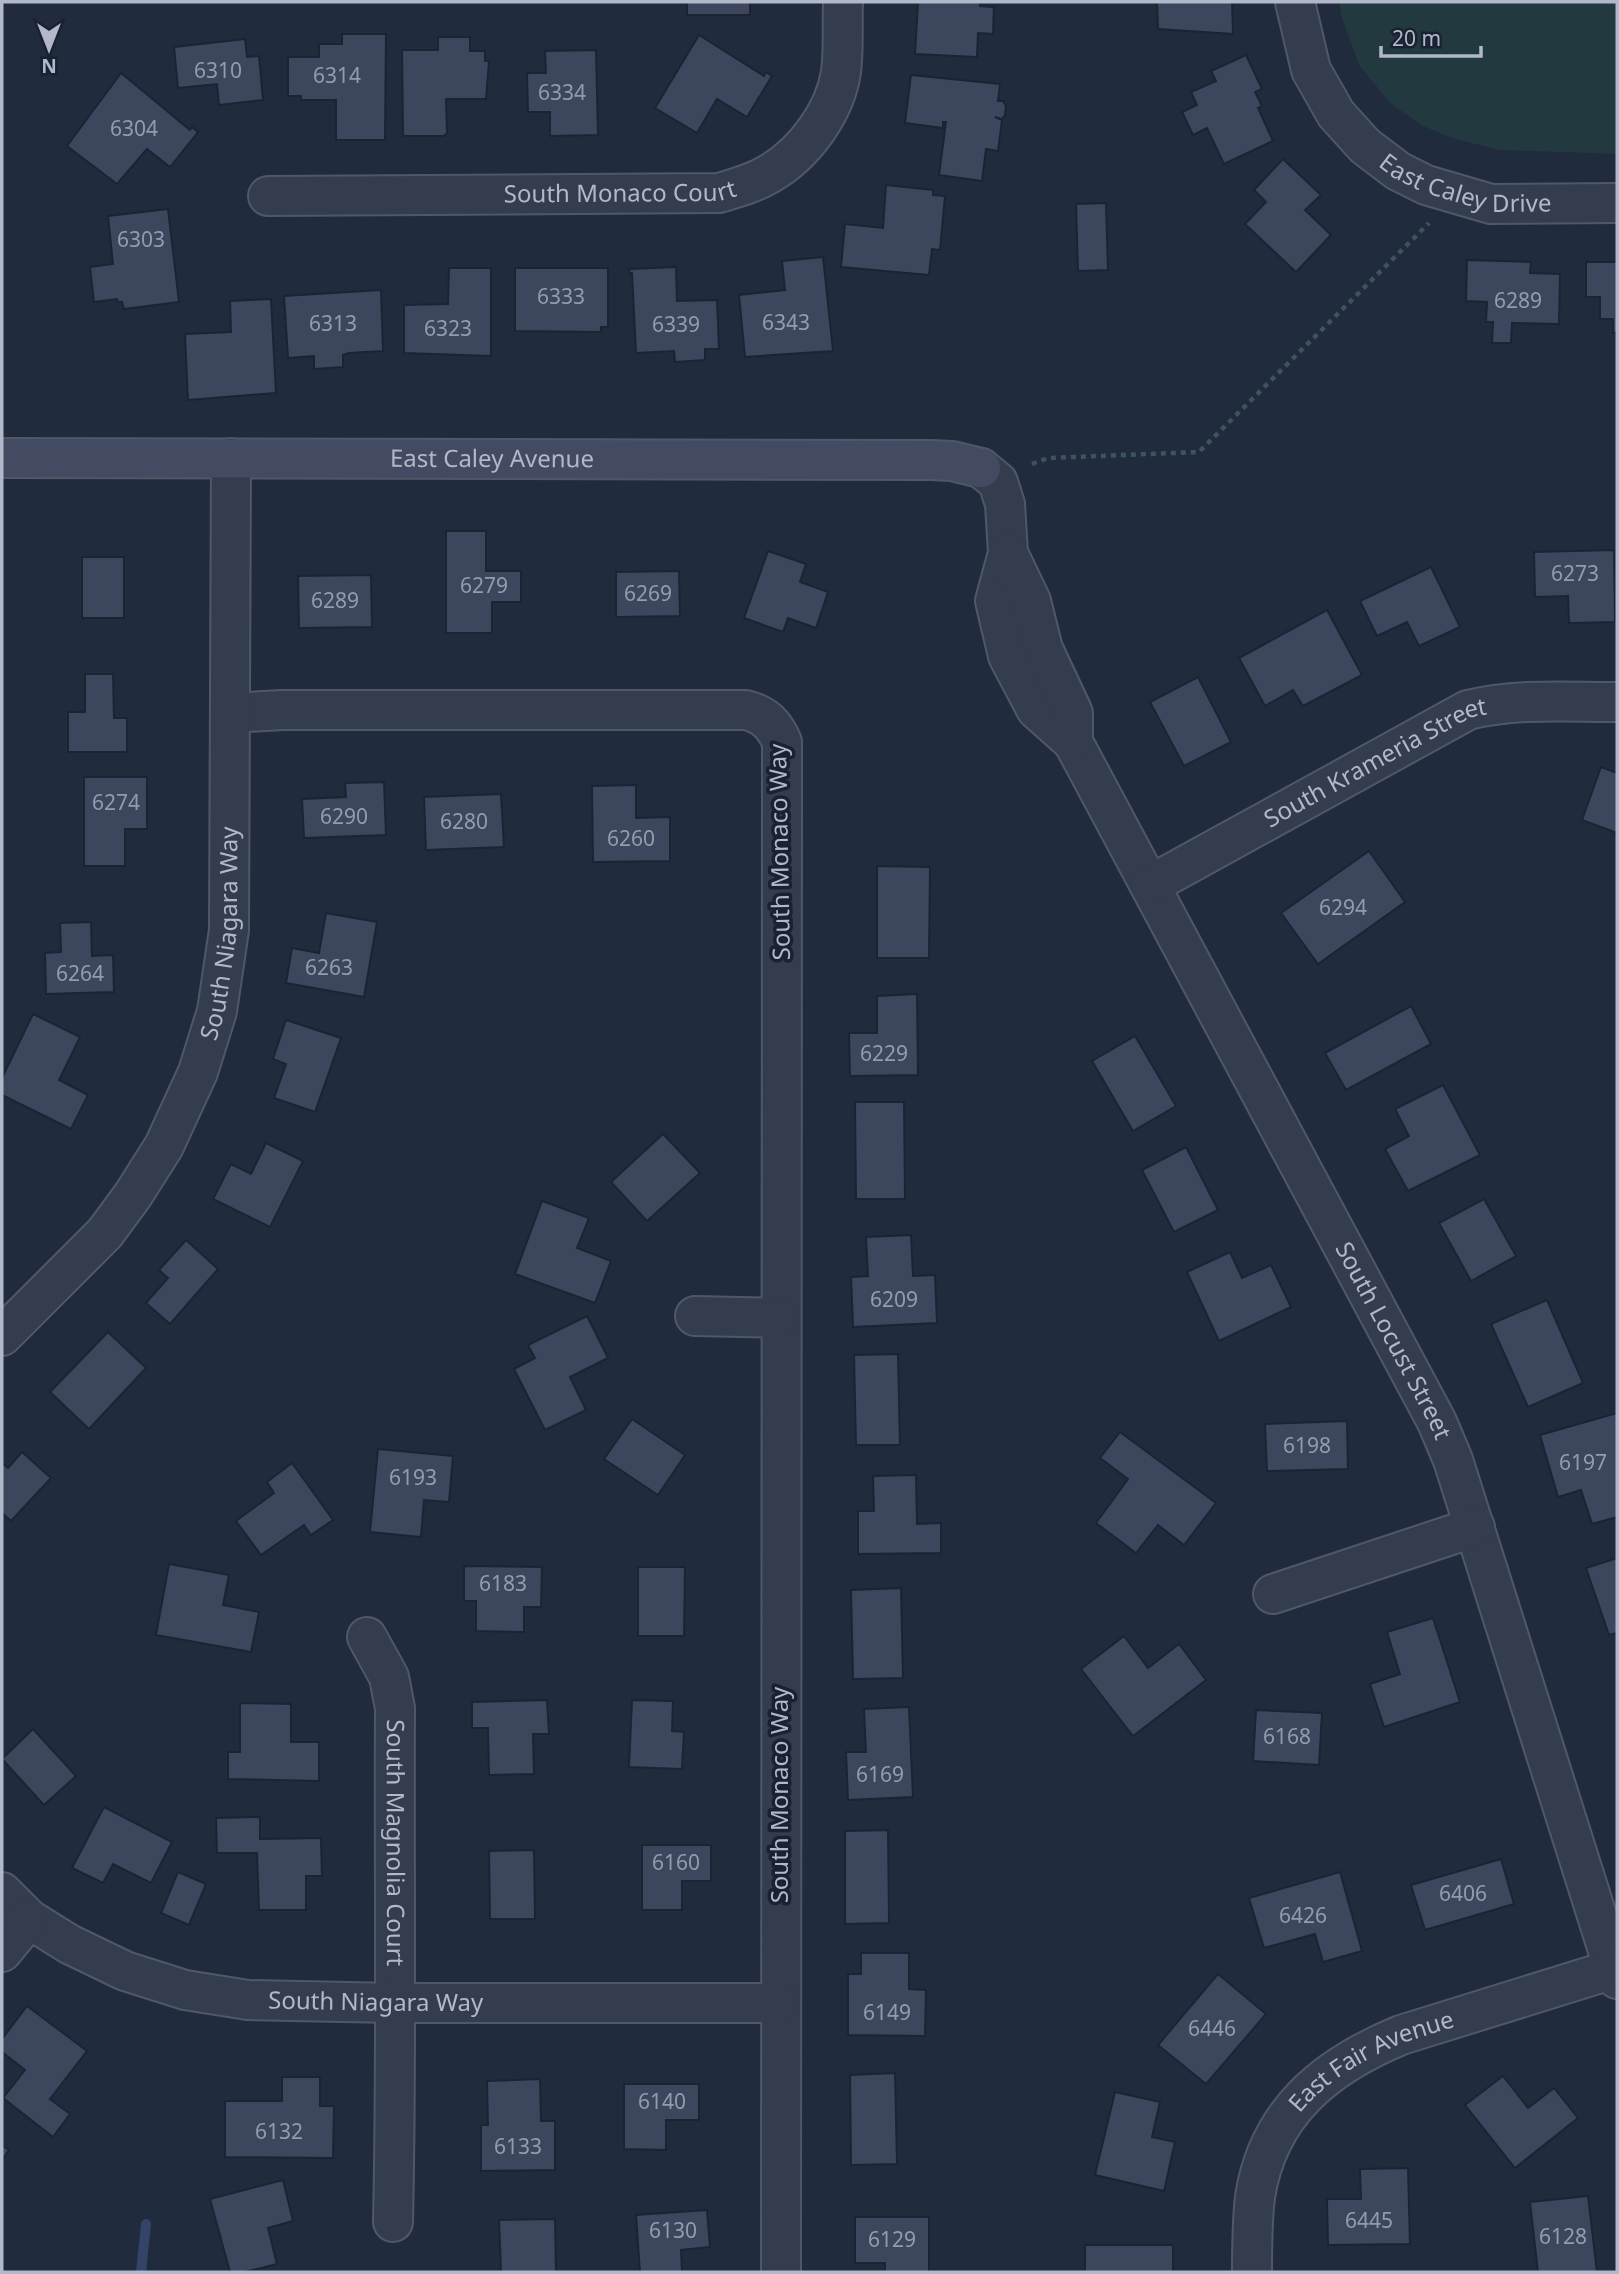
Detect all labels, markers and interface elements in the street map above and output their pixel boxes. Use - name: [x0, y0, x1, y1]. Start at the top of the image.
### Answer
- north arrow: [14, 14, 84, 84]
- scale bar: [1381, 14, 1481, 58]
- text: 20 m: [1392, 24, 1441, 52]
- text: N: [41, 53, 57, 79]
- house number: 6310: [194, 56, 242, 84]
- house number: 6314: [313, 61, 361, 89]
- house number: 6334: [538, 78, 586, 106]
- house number: 6304: [110, 114, 158, 142]
- street label: East Caley Drive: [1373, 145, 1552, 219]
- street label: South Monaco Court: [504, 171, 740, 209]
- house number: 6303: [117, 225, 165, 253]
- house number: 6333: [537, 282, 585, 310]
- house number: 6289: [1494, 286, 1542, 314]
- house number: 6343: [762, 308, 810, 336]
- house number: 6313: [309, 309, 357, 337]
- house number: 6339: [652, 310, 700, 338]
- house number: 6323: [424, 314, 472, 342]
- street label: East Caley Avenue: [390, 441, 594, 474]
- house number: 6273: [1551, 559, 1599, 587]
- house number: 6279: [460, 571, 508, 599]
- house number: 6269: [624, 579, 672, 607]
- house number: 6289: [311, 586, 359, 614]
- street label: South Krameria Street: [1257, 688, 1489, 834]
- street label: South Monaco Way: [760, 743, 797, 961]
- house number: 6274: [92, 788, 140, 816]
- house number: 6290: [320, 802, 368, 830]
- house number: 6280: [440, 807, 488, 835]
- house number: 6260: [607, 824, 655, 852]
- street label: South Niagara Way: [191, 826, 244, 1044]
- house number: 6294: [1319, 893, 1367, 921]
- house number: 6263: [305, 953, 353, 981]
- house number: 6264: [56, 959, 104, 987]
- house number: 6229: [860, 1039, 908, 1067]
- street label: South Locust Street: [1328, 1235, 1460, 1444]
- house number: 6209: [870, 1285, 918, 1313]
- house number: 6198: [1283, 1431, 1331, 1459]
- house number: 6197: [1559, 1448, 1607, 1476]
- house number: 6193: [389, 1463, 437, 1491]
- house number: 6183: [479, 1569, 527, 1597]
- street label: South Monaco Way: [762, 1686, 795, 1903]
- street label: South Magnolia Court: [380, 1719, 413, 1967]
- house number: 6168: [1263, 1722, 1311, 1750]
- house number: 6169: [856, 1760, 904, 1788]
- house number: 6160: [652, 1848, 700, 1876]
- house number: 6406: [1439, 1879, 1487, 1907]
- house number: 6426: [1279, 1901, 1327, 1929]
- street label: South Niagara Way: [268, 1982, 484, 2018]
- house number: 6149: [863, 1998, 911, 2026]
- street label: East Fair Avenue: [1280, 2002, 1458, 2118]
- house number: 6446: [1188, 2014, 1236, 2042]
- house number: 6140: [638, 2087, 686, 2115]
- house number: 6132: [255, 2117, 303, 2145]
- house number: 6133: [494, 2132, 542, 2160]
- house number: 6445: [1345, 2206, 1393, 2234]
- house number: 6130: [649, 2216, 697, 2244]
- house number: 6128: [1539, 2222, 1587, 2250]
- house number: 6129: [868, 2225, 916, 2253]

